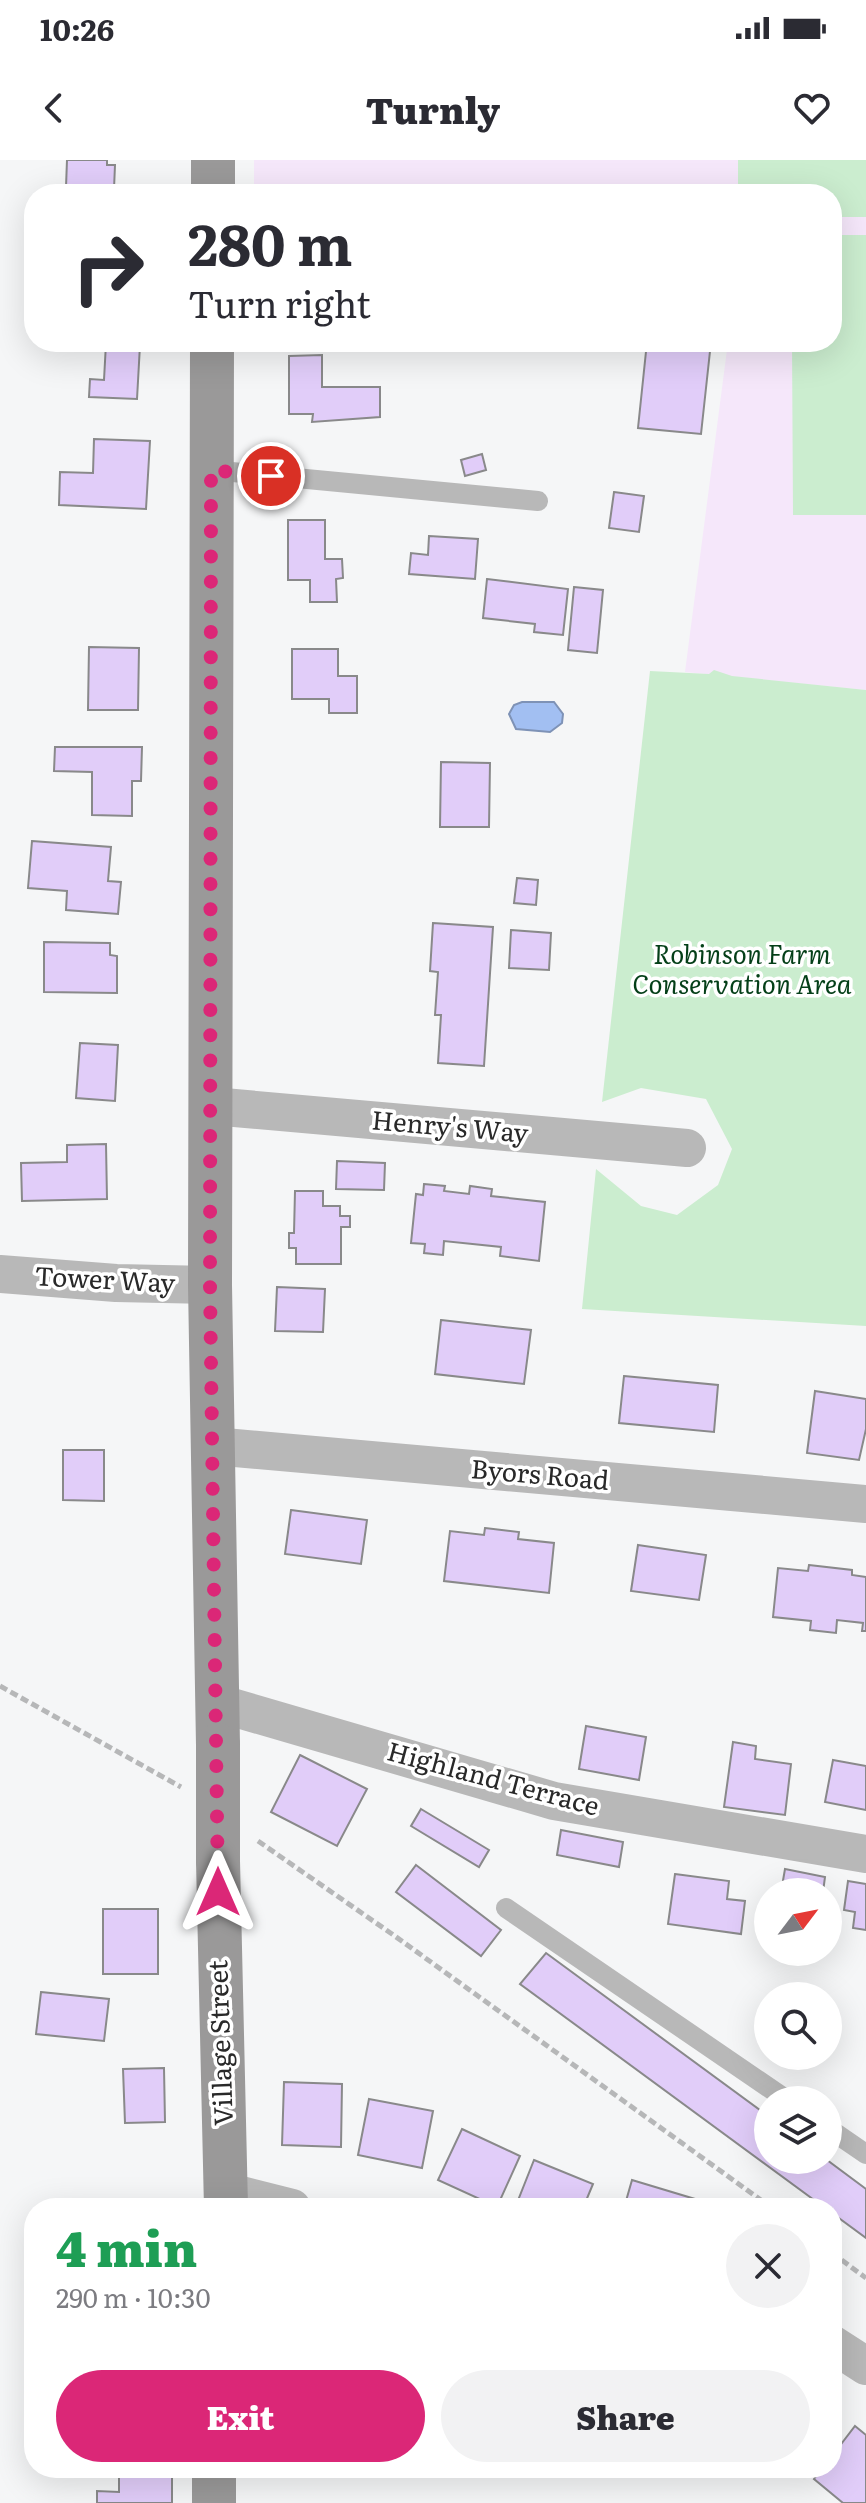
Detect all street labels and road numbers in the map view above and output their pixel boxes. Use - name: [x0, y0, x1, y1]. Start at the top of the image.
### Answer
- street label: Henry's Way: [370, 1098, 530, 1151]
- street label: Tower Way: [34, 1254, 176, 1301]
- street label: Byors Road: [470, 1447, 611, 1498]
- street label: Highland Terrace: [383, 1730, 604, 1824]
- street label: Village Street: [196, 1959, 241, 2127]

